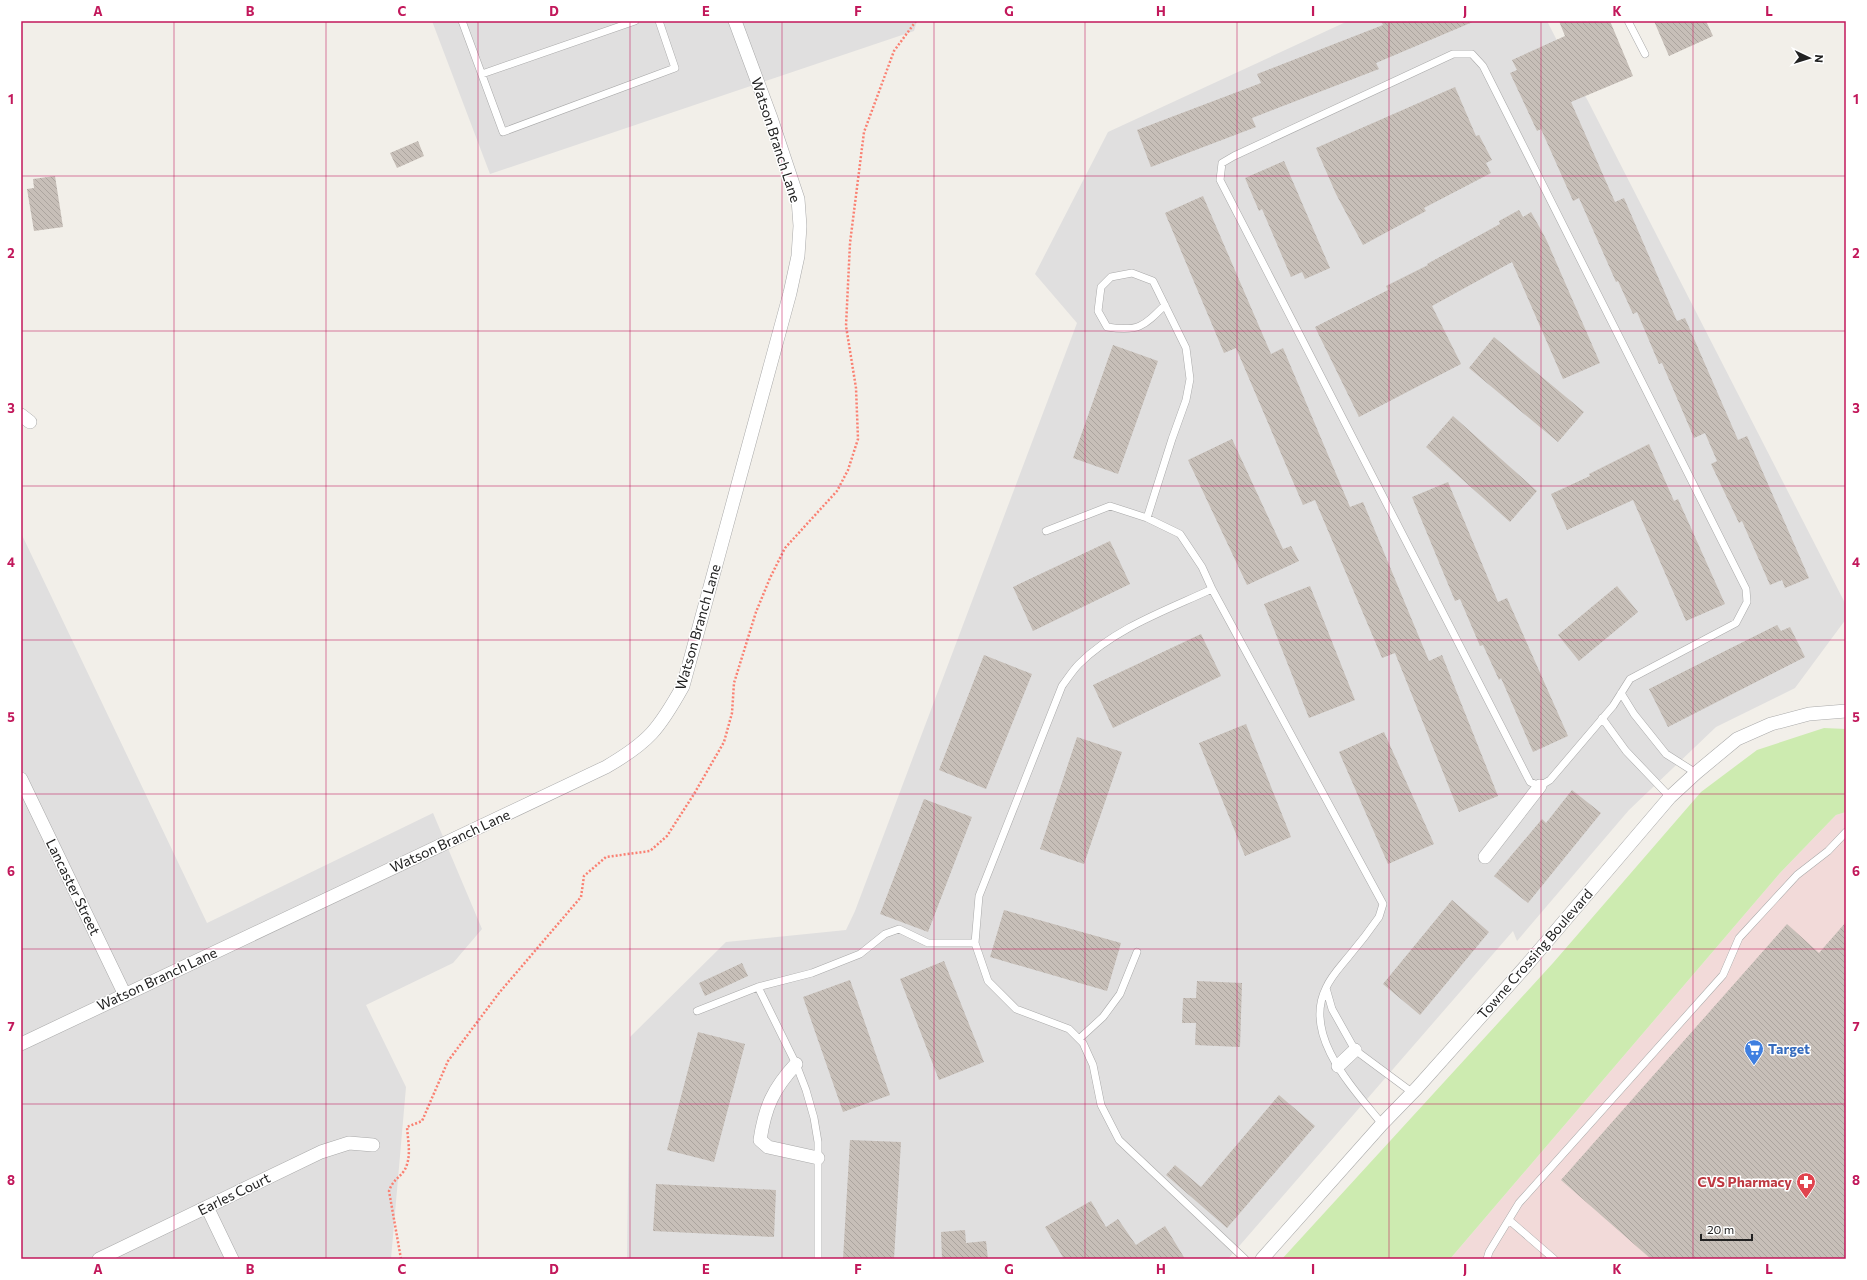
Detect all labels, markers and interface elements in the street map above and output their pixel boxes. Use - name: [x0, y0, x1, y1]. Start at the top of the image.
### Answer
- text: A: [93, 3, 103, 19]
- text: B: [246, 3, 255, 19]
- text: C: [398, 3, 407, 19]
- text: D: [549, 3, 559, 19]
- text: E: [702, 3, 710, 19]
- text: F: [854, 3, 862, 19]
- text: G: [1004, 3, 1014, 19]
- text: H: [1156, 3, 1166, 19]
- text: I: [1311, 3, 1315, 19]
- text: J: [1463, 3, 1467, 19]
- text: K: [1612, 3, 1622, 19]
- text: L: [1765, 3, 1773, 19]
- north arrow: [1789, 38, 1829, 78]
- text: N: [1813, 54, 1826, 63]
- street label: Watson Branch Lane: [748, 75, 805, 204]
- text: 1: [8, 91, 14, 107]
- text: 1: [1853, 91, 1859, 107]
- text: 2: [7, 245, 15, 261]
- text: 2: [1852, 245, 1860, 261]
- text: 3: [7, 400, 15, 416]
- text: 3: [1852, 400, 1860, 416]
- text: 4: [7, 554, 15, 570]
- text: 4: [1852, 554, 1860, 570]
- street label: Watson Branch Lane: [671, 562, 724, 692]
- text: 5: [7, 709, 15, 725]
- text: 5: [1852, 709, 1860, 725]
- street label: Watson Branch Lane: [387, 805, 512, 876]
- street label: Lancaster Street: [43, 836, 104, 938]
- text: 6: [7, 863, 15, 879]
- text: 6: [1852, 863, 1860, 879]
- street label: Towne Crossing Boulevard: [1473, 885, 1596, 1022]
- street label: Watson Branch Lane: [94, 943, 219, 1014]
- text: 7: [7, 1018, 15, 1034]
- text: 7: [1852, 1018, 1860, 1034]
- supermarket icon: Target: [1743, 1038, 1765, 1066]
- place label: Target: [1768, 1040, 1810, 1057]
- street label: Earles Court: [195, 1169, 273, 1218]
- pharmacy icon: CVS Pharmacy: [1795, 1171, 1817, 1199]
- text: 8: [7, 1172, 15, 1188]
- text: 8: [1852, 1172, 1860, 1188]
- place label: CVS Pharmacy: [1697, 1173, 1792, 1190]
- scale bar: [1701, 1216, 1752, 1242]
- text: 20 m: [1707, 1222, 1734, 1236]
- text: A: [93, 1261, 103, 1277]
- text: B: [246, 1261, 255, 1277]
- text: C: [398, 1261, 407, 1277]
- text: D: [549, 1261, 559, 1277]
- text: E: [702, 1261, 710, 1277]
- text: F: [854, 1261, 862, 1277]
- text: G: [1004, 1261, 1014, 1277]
- text: H: [1156, 1261, 1166, 1277]
- text: I: [1311, 1261, 1315, 1277]
- text: J: [1463, 1261, 1467, 1277]
- text: K: [1612, 1261, 1622, 1277]
- text: L: [1765, 1261, 1773, 1277]

